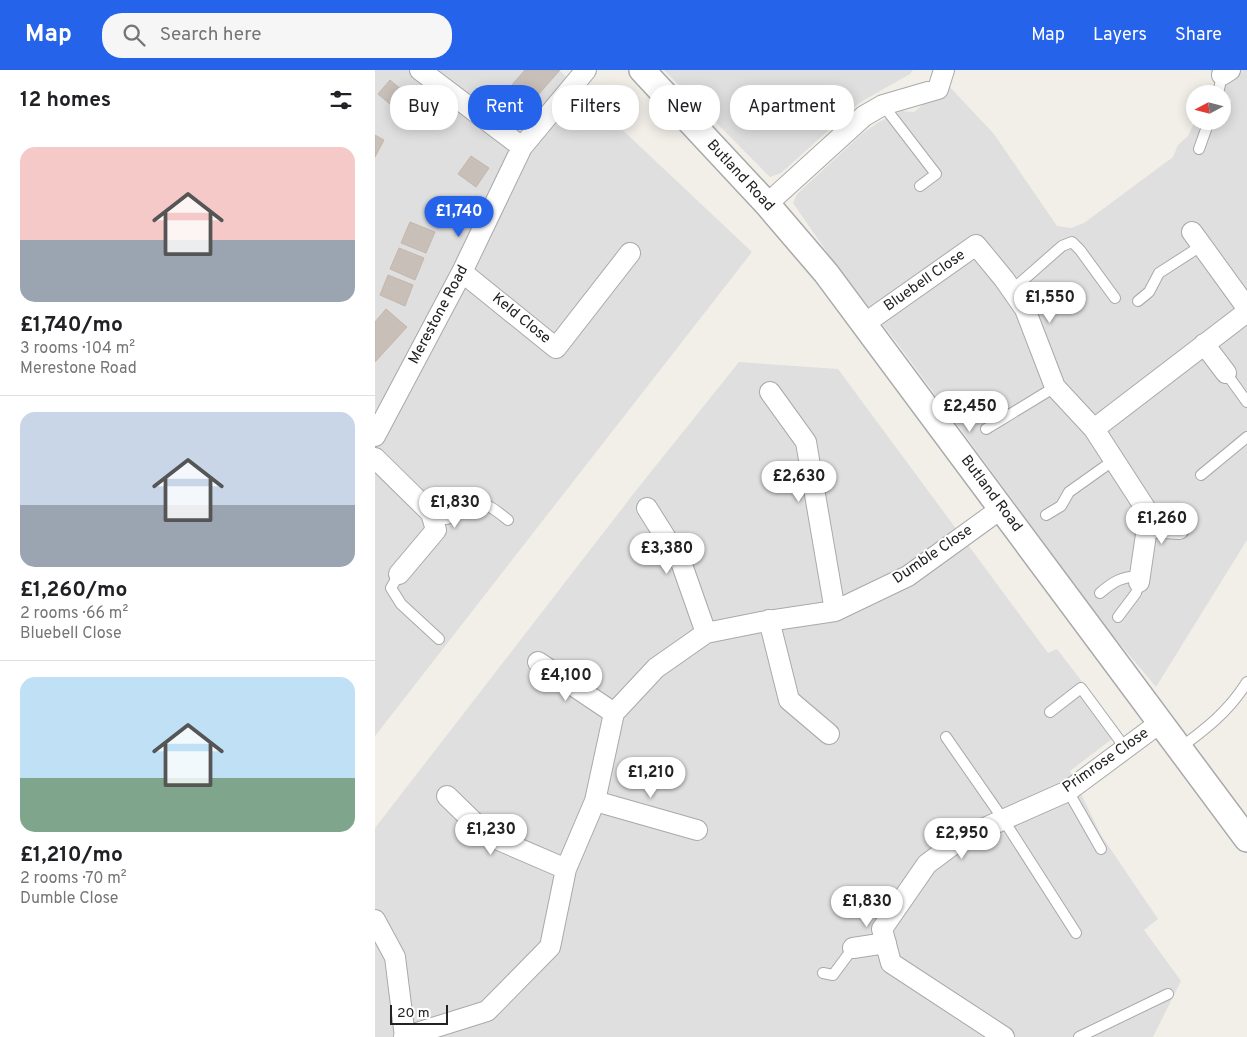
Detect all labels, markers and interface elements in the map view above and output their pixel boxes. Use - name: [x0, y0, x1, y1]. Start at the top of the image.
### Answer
- search box: [102, 13, 452, 58]
- text: Map: [25, 20, 72, 50]
- icon: search: [120, 21, 148, 49]
- text: Search here: [160, 23, 261, 47]
- text: Map: [1031, 24, 1065, 47]
- text: Layers: [1093, 24, 1147, 47]
- text: Share: [1175, 24, 1222, 47]
- chip: Buy: [390, 85, 458, 130]
- chip: Rent: [468, 85, 542, 130]
- chip: Filters: [552, 85, 639, 130]
- chip: New: [649, 85, 720, 130]
- chip: Apartment: [730, 85, 854, 130]
- north arrow: [1186, 85, 1231, 130]
- map controls: [1186, 85, 1231, 130]
- icon: filters: [327, 86, 355, 114]
- text: 12 homes: [20, 87, 111, 114]
- street label: Butland Road: [702, 136, 778, 216]
- icon: home: [143, 179, 233, 269]
- pin: £1,740: [418, 196, 500, 238]
- text: £1,740: [436, 202, 482, 222]
- street label: Bluebell Close: [881, 246, 969, 316]
- street label: Merestone Road: [405, 262, 473, 368]
- pin: £1,550: [1009, 282, 1091, 324]
- text: £1,550: [1025, 288, 1075, 308]
- street label: Keld Close: [488, 289, 554, 349]
- text: £1,740/mo: [20, 312, 123, 339]
- text: 3 rooms · 104 m²: [20, 339, 135, 359]
- text: Merestone Road: [20, 359, 137, 379]
- pin: £2,450: [929, 390, 1011, 433]
- text: £2,450: [943, 397, 997, 417]
- icon: home: [143, 445, 233, 535]
- street label: Butland Road: [956, 452, 1026, 536]
- pin: £2,630: [758, 460, 840, 503]
- text: £2,630: [772, 467, 826, 487]
- pin: £1,830: [414, 486, 496, 529]
- text: £1,830: [430, 493, 480, 513]
- pin: £1,260: [1121, 502, 1203, 545]
- text: £1,260: [1137, 509, 1187, 529]
- street label: Dumble Close: [889, 521, 977, 589]
- pin: £3,380: [626, 532, 708, 575]
- text: £3,380: [641, 539, 693, 559]
- text: £1,260/mo: [20, 577, 127, 604]
- text: 2 rooms · 66 m²: [20, 604, 128, 624]
- text: Bluebell Close: [20, 624, 122, 644]
- pin: £4,100: [525, 660, 607, 702]
- text: £4,100: [540, 666, 592, 686]
- icon: home: [143, 710, 233, 800]
- street label: Primrose Close: [1059, 724, 1153, 798]
- pin: £1,210: [610, 756, 692, 799]
- text: £1,210: [628, 763, 674, 783]
- pin: £1,230: [450, 814, 532, 856]
- pin: £2,950: [921, 818, 1003, 860]
- text: £1,230: [466, 820, 516, 840]
- text: £2,950: [935, 824, 989, 844]
- text: £1,210/mo: [20, 842, 123, 869]
- text: 2 rooms · 70 m²: [20, 869, 127, 889]
- pin: £1,830: [826, 886, 908, 928]
- text: Dumble Close: [20, 889, 118, 909]
- text: £1,830: [842, 892, 892, 912]
- scale bar: [390, 1002, 447, 1025]
- text: 20 m: [397, 1005, 430, 1022]

